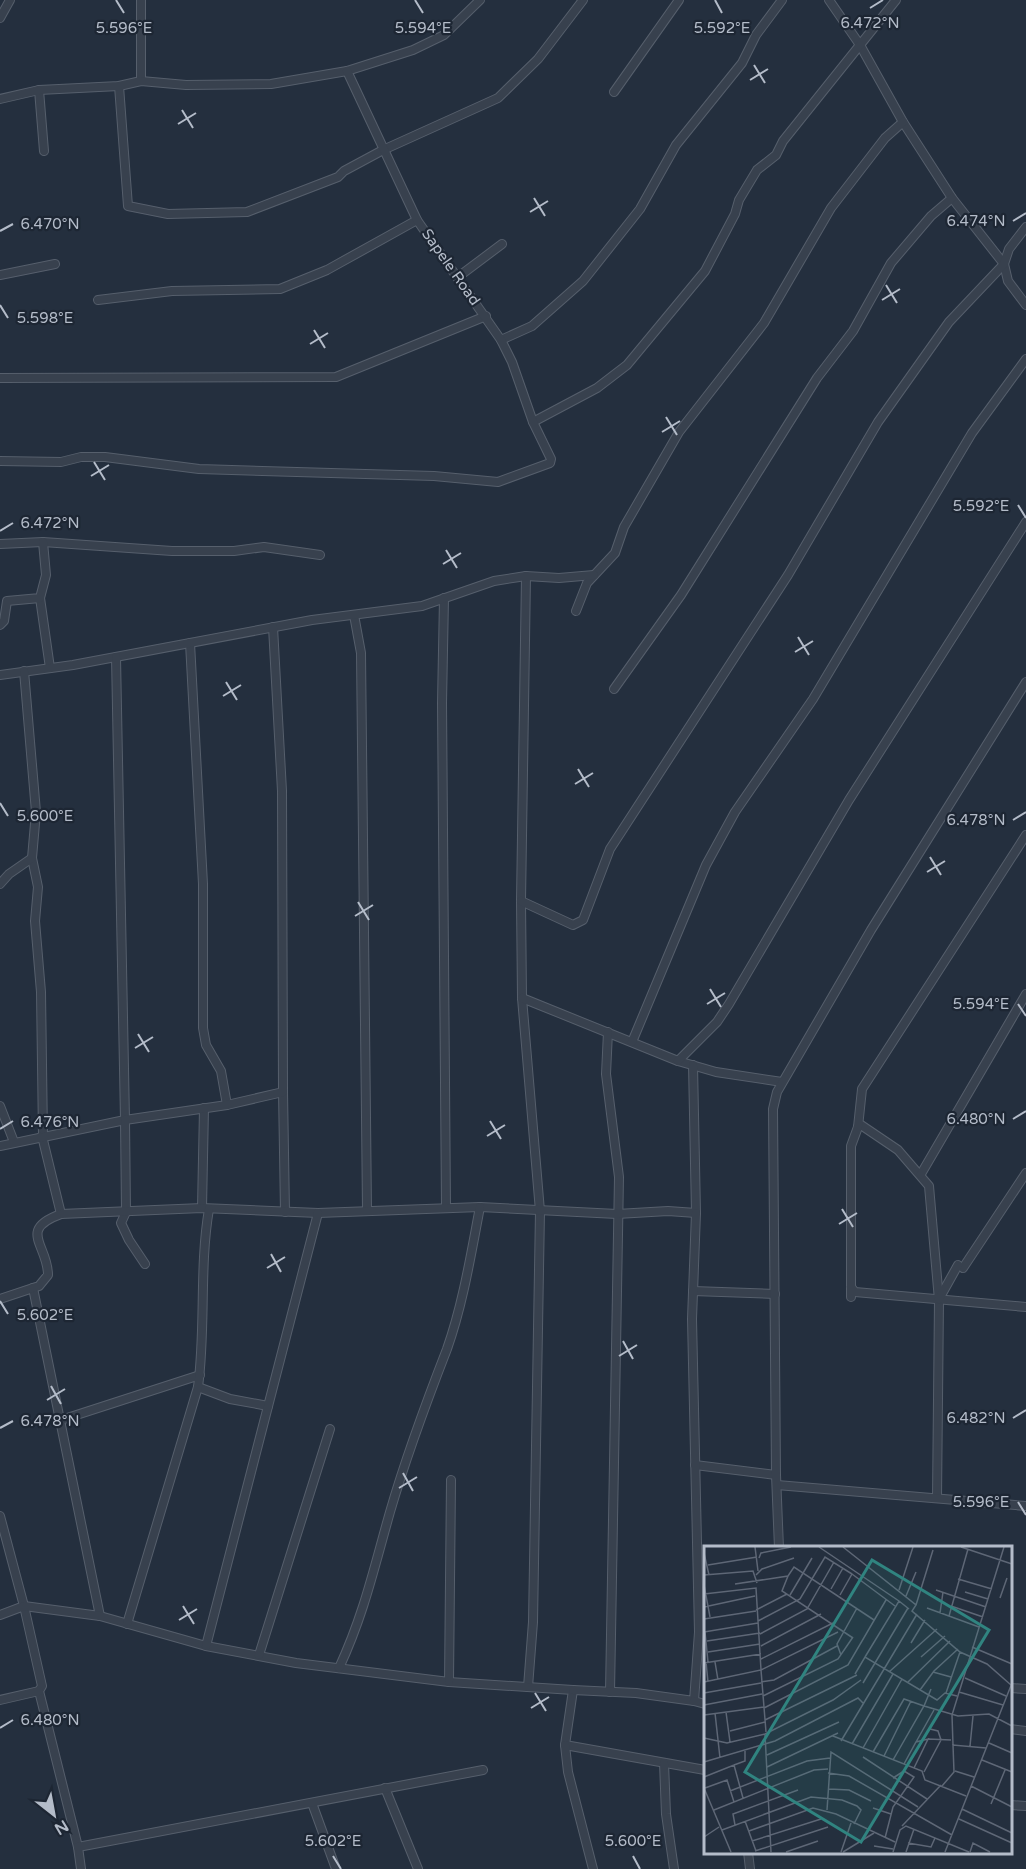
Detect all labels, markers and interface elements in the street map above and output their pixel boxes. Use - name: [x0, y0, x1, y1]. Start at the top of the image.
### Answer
- text: 6.472°N: [841, 14, 900, 32]
- text: 5.596°E: [96, 19, 152, 37]
- text: 5.594°E: [395, 19, 451, 37]
- text: 5.592°E: [694, 19, 750, 37]
- text: 6.474°N: [947, 212, 1006, 230]
- text: 6.470°N: [21, 215, 80, 233]
- street label: Sapele Road: [418, 225, 484, 309]
- text: 5.598°E: [17, 309, 73, 327]
- text: 5.592°E: [953, 497, 1009, 515]
- text: 6.472°N: [21, 514, 80, 532]
- text: 5.600°E: [17, 807, 73, 825]
- text: 6.478°N: [947, 811, 1006, 829]
- text: 5.594°E: [953, 995, 1009, 1013]
- text: 6.480°N: [947, 1110, 1006, 1128]
- text: 6.476°N: [21, 1113, 79, 1131]
- text: 5.602°E: [17, 1306, 73, 1324]
- text: 6.482°N: [947, 1409, 1006, 1427]
- text: 6.478°N: [21, 1412, 80, 1430]
- text: 5.596°E: [953, 1493, 1009, 1511]
- inset map: [704, 1546, 1011, 1854]
- text: 6.480°N: [21, 1711, 80, 1729]
- north arrow: [24, 1785, 84, 1845]
- text: N: [51, 1815, 72, 1839]
- text: 5.602°E: [305, 1832, 361, 1850]
- text: 5.600°E: [605, 1832, 661, 1850]

